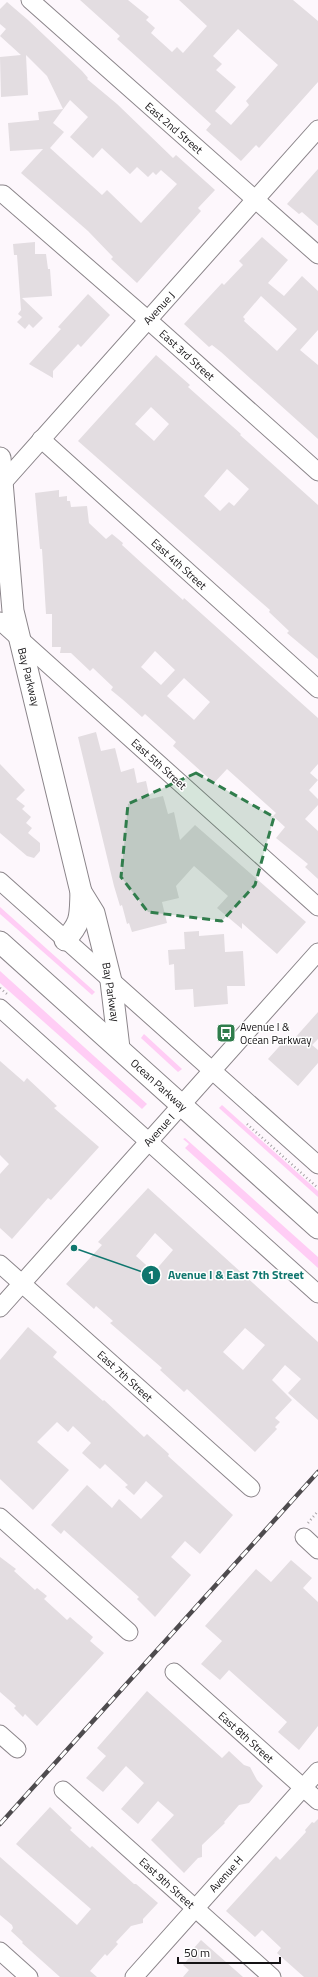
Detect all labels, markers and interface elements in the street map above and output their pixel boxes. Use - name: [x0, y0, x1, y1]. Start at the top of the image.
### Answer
- street label: East 2nd Street: [142, 98, 206, 158]
- street label: Avenue J: [140, 288, 178, 328]
- street label: East 3rd Street: [156, 326, 218, 384]
- street label: East 4th Street: [148, 535, 210, 593]
- street label: Bay Parkway: [14, 646, 44, 709]
- street label: East 5th Street: [128, 735, 190, 793]
- street label: Bay Parkway: [98, 961, 124, 1024]
- place label: Avenue I & Ocean Parkway: [240, 1019, 312, 1048]
- bus stop icon: Avenue I & Ocean Parkway: [215, 1022, 237, 1044]
- street label: Ocean Parkway: [127, 1055, 191, 1115]
- street label: Avenue I: [140, 1110, 178, 1150]
- callout: Avenue I & East 7th Street: [141, 1263, 312, 1287]
- text: 1: [148, 1265, 154, 1284]
- text: Avenue I & East 7th Street: [168, 1265, 305, 1284]
- street label: East 7th Street: [94, 1347, 156, 1405]
- street label: East 8th Street: [215, 1708, 277, 1766]
- street label: Avenue H: [205, 1852, 247, 1896]
- street label: East 9th Street: [136, 1854, 198, 1912]
- scale bar: [178, 1939, 280, 1965]
- text: 50 m: [184, 1943, 210, 1962]

